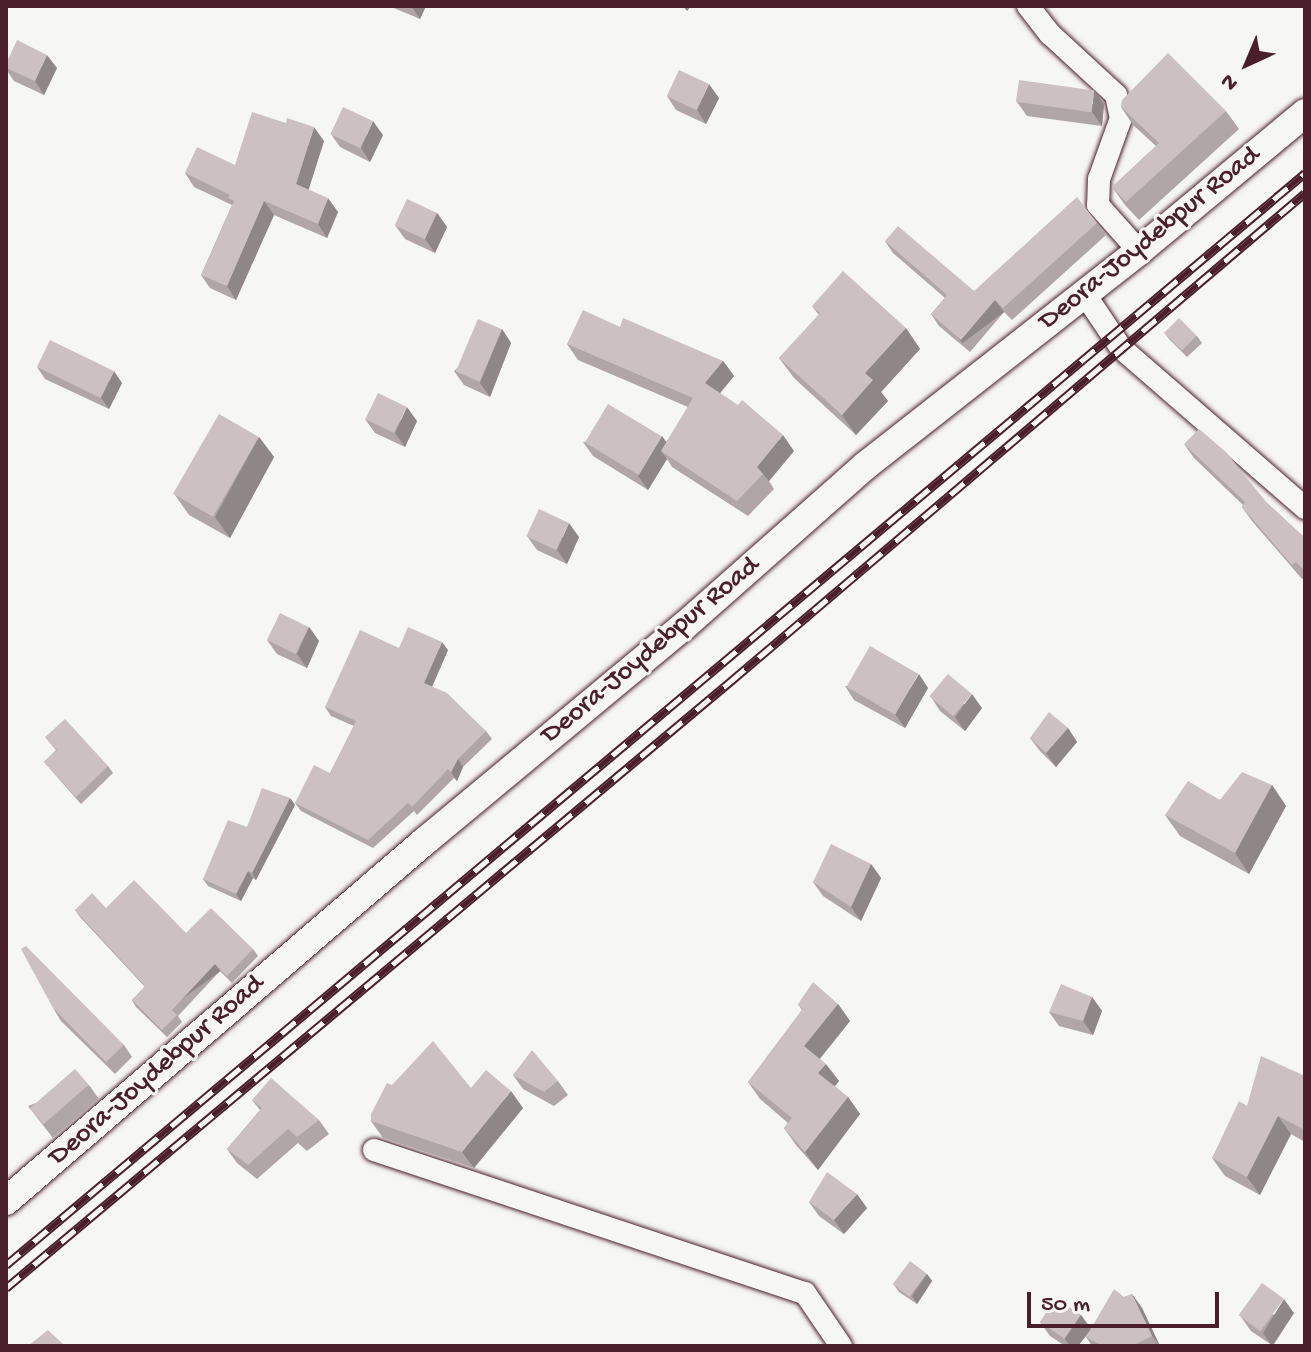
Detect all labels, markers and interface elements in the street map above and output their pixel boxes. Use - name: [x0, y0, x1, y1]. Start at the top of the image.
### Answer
- north arrow: [1207, 24, 1287, 104]
- text: N: [1216, 67, 1245, 96]
- street label: Deora-Joydebpur Road: [1033, 139, 1267, 339]
- street label: Deora-Joydebpur Road: [535, 550, 767, 752]
- street label: Deora-Joydebpur Road: [42, 968, 272, 1174]
- scale bar: [1031, 1276, 1223, 1326]
- text: 50 m: [1041, 1291, 1090, 1320]

